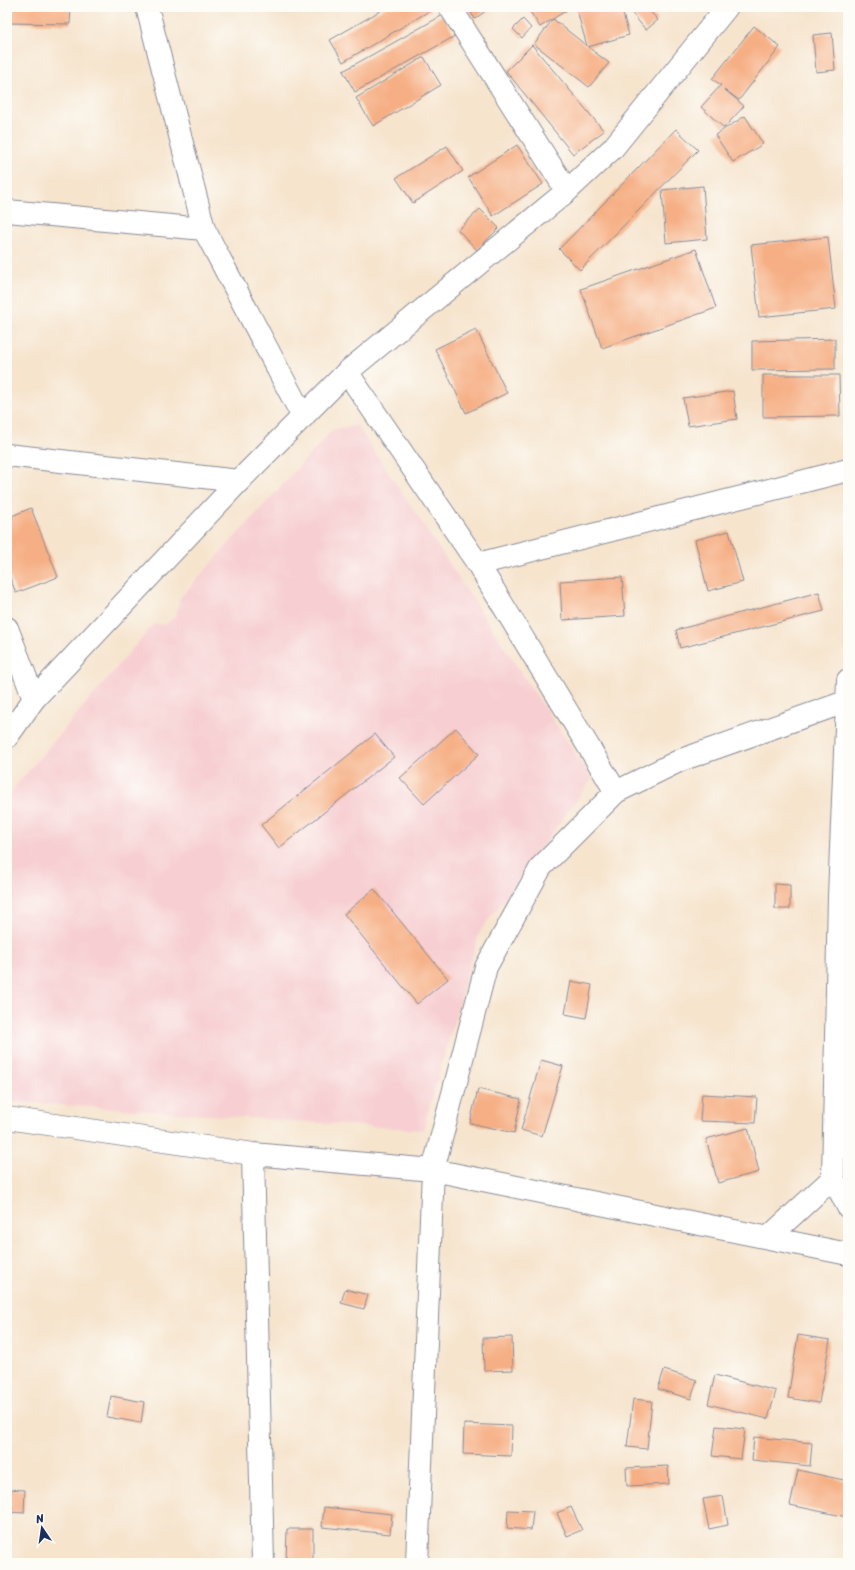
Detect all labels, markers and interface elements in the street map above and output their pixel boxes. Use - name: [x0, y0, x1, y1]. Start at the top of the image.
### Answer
- north arrow: [22, 1508, 62, 1548]
- text: N: [33, 1509, 46, 1529]

